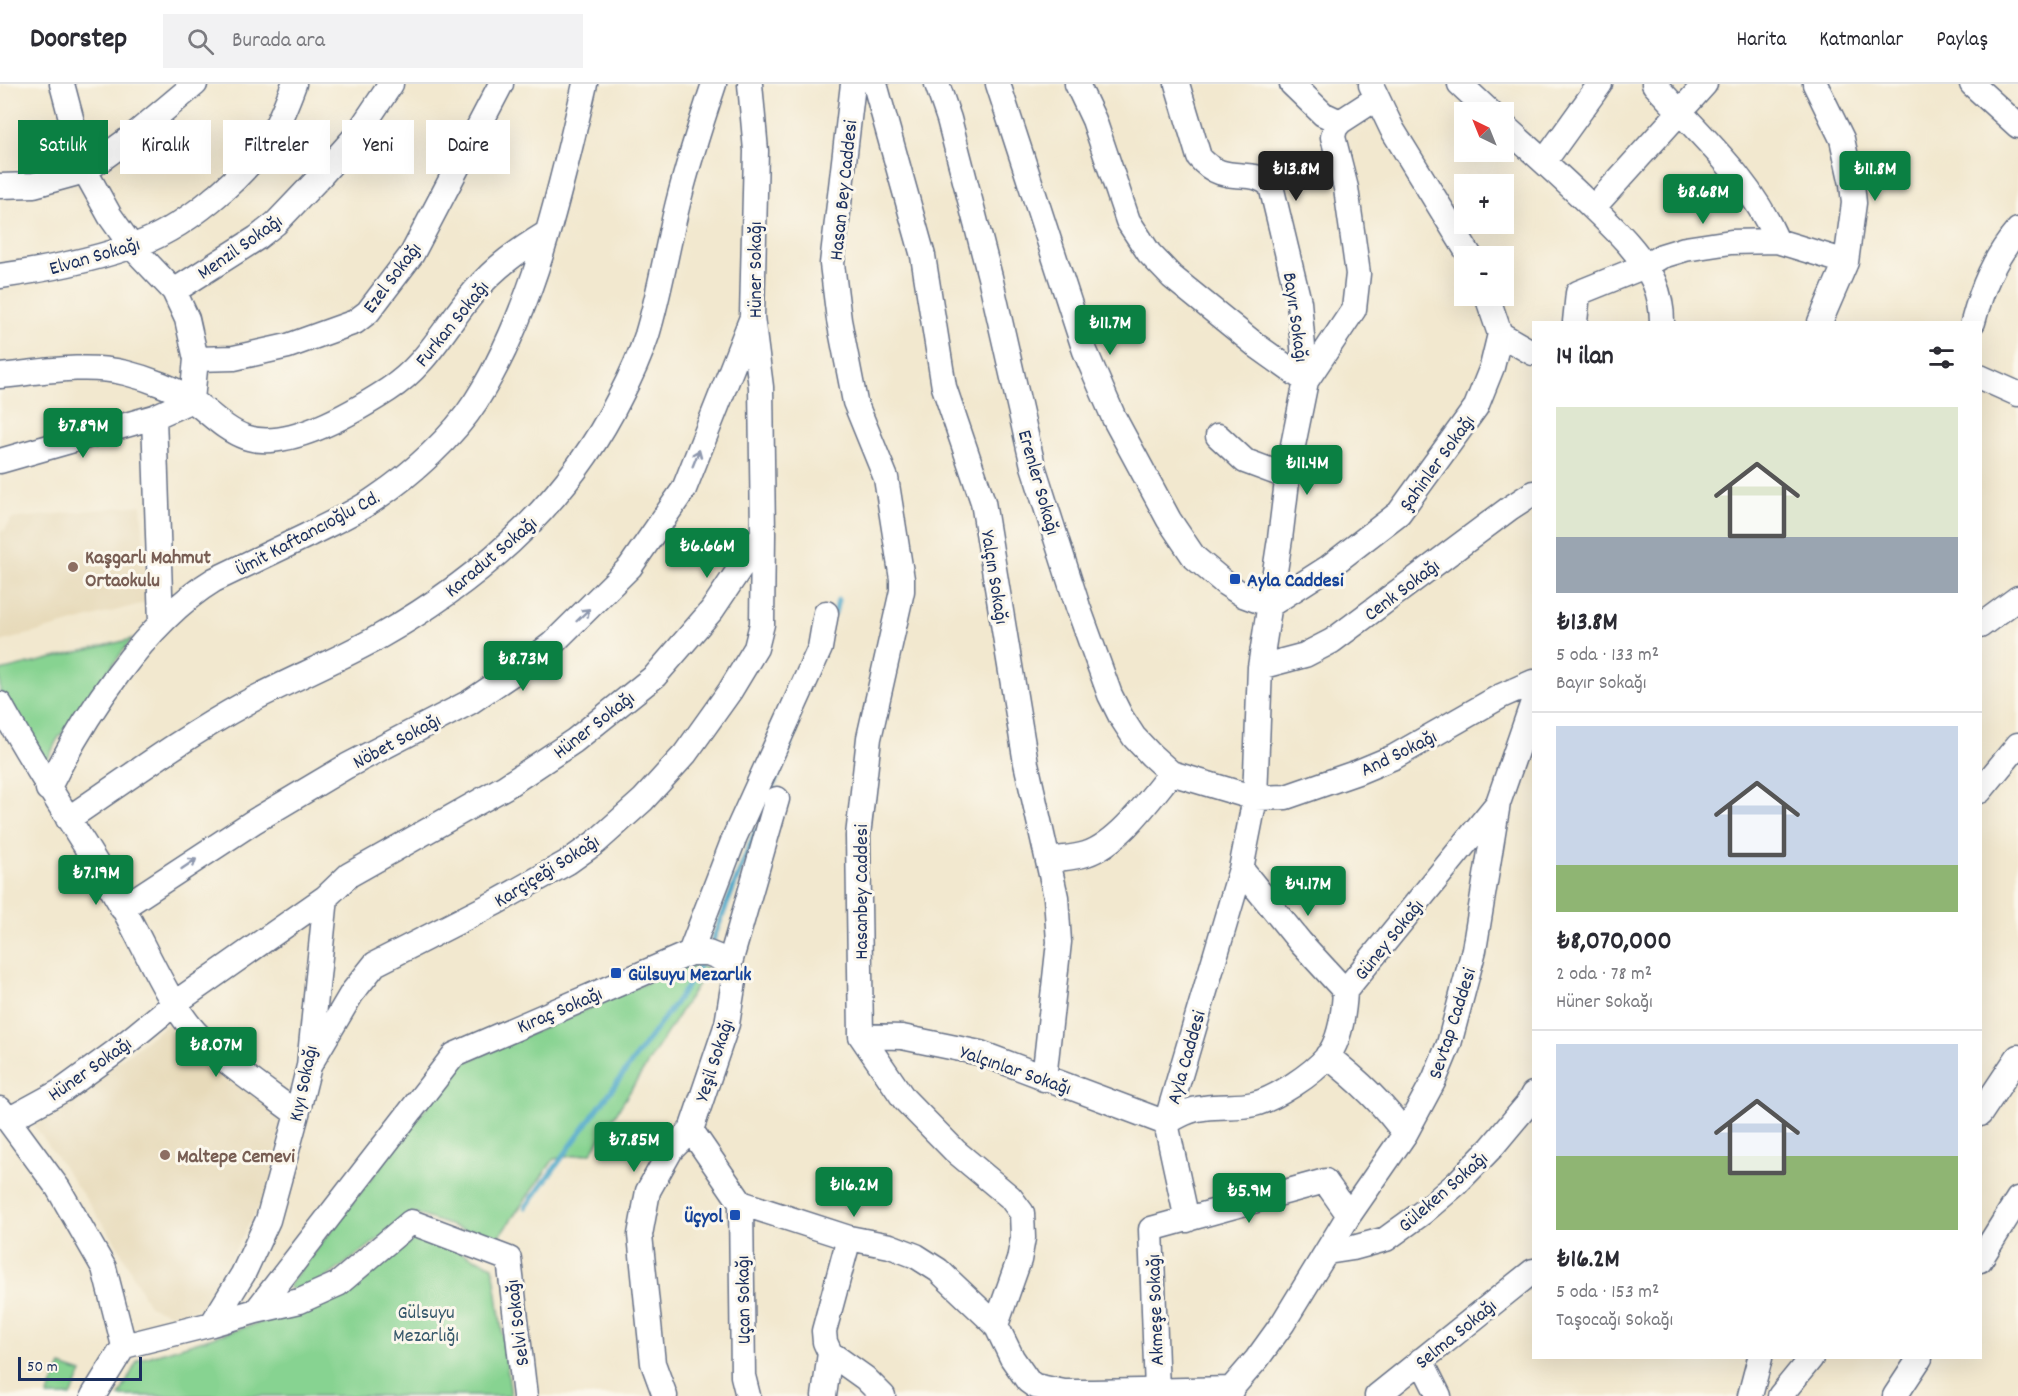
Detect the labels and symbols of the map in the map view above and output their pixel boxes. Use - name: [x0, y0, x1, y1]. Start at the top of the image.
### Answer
- north arrow: [1454, 102, 1514, 162]
- street label: Hasan Bey Caddesi: [824, 118, 866, 262]
- pin: ₺13.8M: [1247, 151, 1345, 202]
- pin: ₺11.8M: [1826, 151, 1924, 202]
- pin: ₺8.68M: [1654, 174, 1752, 225]
- street label: Menzil Sokağı: [193, 209, 289, 288]
- street label: Hüner Sokağı: [743, 222, 771, 318]
- street label: Elvan Sokağı: [46, 232, 143, 284]
- street label: Ezel Sokağı: [357, 237, 429, 320]
- street label: Bayır Sokağı: [1274, 271, 1314, 364]
- street label: Furkan Sokağı: [410, 276, 497, 374]
- pin: ₺11.7M: [1061, 305, 1159, 356]
- pin: ₺7.89M: [34, 408, 132, 459]
- street label: Şahinler Sokağı: [1394, 410, 1483, 518]
- street label: Erenler Sokağı: [1009, 427, 1065, 539]
- pin: ₺11.4M: [1258, 445, 1356, 496]
- one-way arrow: [692, 449, 703, 468]
- street label: Ümit Kaftancıoğlu Cd.: [231, 485, 386, 585]
- street label: Karadut Sokağı: [440, 511, 544, 605]
- pin: ₺6.66M: [658, 528, 756, 579]
- street label: Yalçın Sokağı: [972, 528, 1014, 626]
- place label: Kaşgarlı Mahmut Ortaokulu: [85, 545, 211, 596]
- street label: Cenk Sokağı: [1359, 554, 1447, 629]
- marker: Kaşgarlı Mahmut Ortaokulu: [66, 560, 80, 574]
- place label: Ayla Caddesi: [1247, 568, 1344, 596]
- marker: Ayla Caddesi: [1228, 572, 1242, 586]
- one-way arrow: [575, 608, 590, 622]
- pin: ₺8.73M: [474, 641, 572, 692]
- street label: Hüner Sokağı: [548, 686, 642, 767]
- street label: Nöbet Sokağı: [348, 708, 446, 778]
- street label: And Sokağı: [1356, 724, 1442, 785]
- street label: Hasanbey Caddesi: [849, 824, 877, 960]
- street label: Karçiçeği Sokağı: [490, 829, 606, 916]
- pin: ₺7.19M: [47, 855, 145, 906]
- one-way arrow: [180, 858, 196, 870]
- pin: ₺4.17M: [1259, 866, 1357, 917]
- street label: Güney Sokağı: [1349, 894, 1432, 987]
- place label: Gülsuyu Mezarlık: [628, 962, 751, 990]
- street label: Sevtap Caddesi: [1423, 964, 1485, 1083]
- marker: Gülsuyu Mezarlık: [609, 966, 623, 980]
- street label: Kıraç Sokağı: [513, 981, 607, 1042]
- street label: Ayla Caddesi: [1161, 1007, 1215, 1108]
- street label: Yeşil Sokağı: [689, 1016, 742, 1106]
- pin: ₺8.07M: [167, 1027, 265, 1078]
- street label: Hüner Sokağı: [43, 1031, 138, 1110]
- street label: Yalçınlar Sokağı: [955, 1040, 1075, 1104]
- street label: Kıyı Sokağı: [283, 1043, 327, 1124]
- pin: ₺7.85M: [585, 1122, 683, 1173]
- place label: Maltepe Cemevi: [177, 1144, 295, 1172]
- street label: Güleken Sokağı: [1393, 1146, 1495, 1240]
- marker: Maltepe Cemevi: [158, 1148, 172, 1162]
- pin: ₺16.2M: [805, 1167, 903, 1218]
- pin: ₺5.9M: [1207, 1173, 1291, 1224]
- place label: Üçyol: [684, 1204, 723, 1232]
- marker: Üçyol: [728, 1208, 742, 1222]
- street label: Akmeşe Sokağı: [1141, 1254, 1173, 1366]
- street label: Uçan Sokağı: [730, 1255, 760, 1344]
- street label: Selvi Sokağı: [500, 1278, 538, 1367]
- street label: Selma Sokağı: [1410, 1294, 1504, 1377]
- park label: Gülsuyu Mezarlığı: [393, 1300, 459, 1351]
- scale bar: [18, 1354, 142, 1382]

